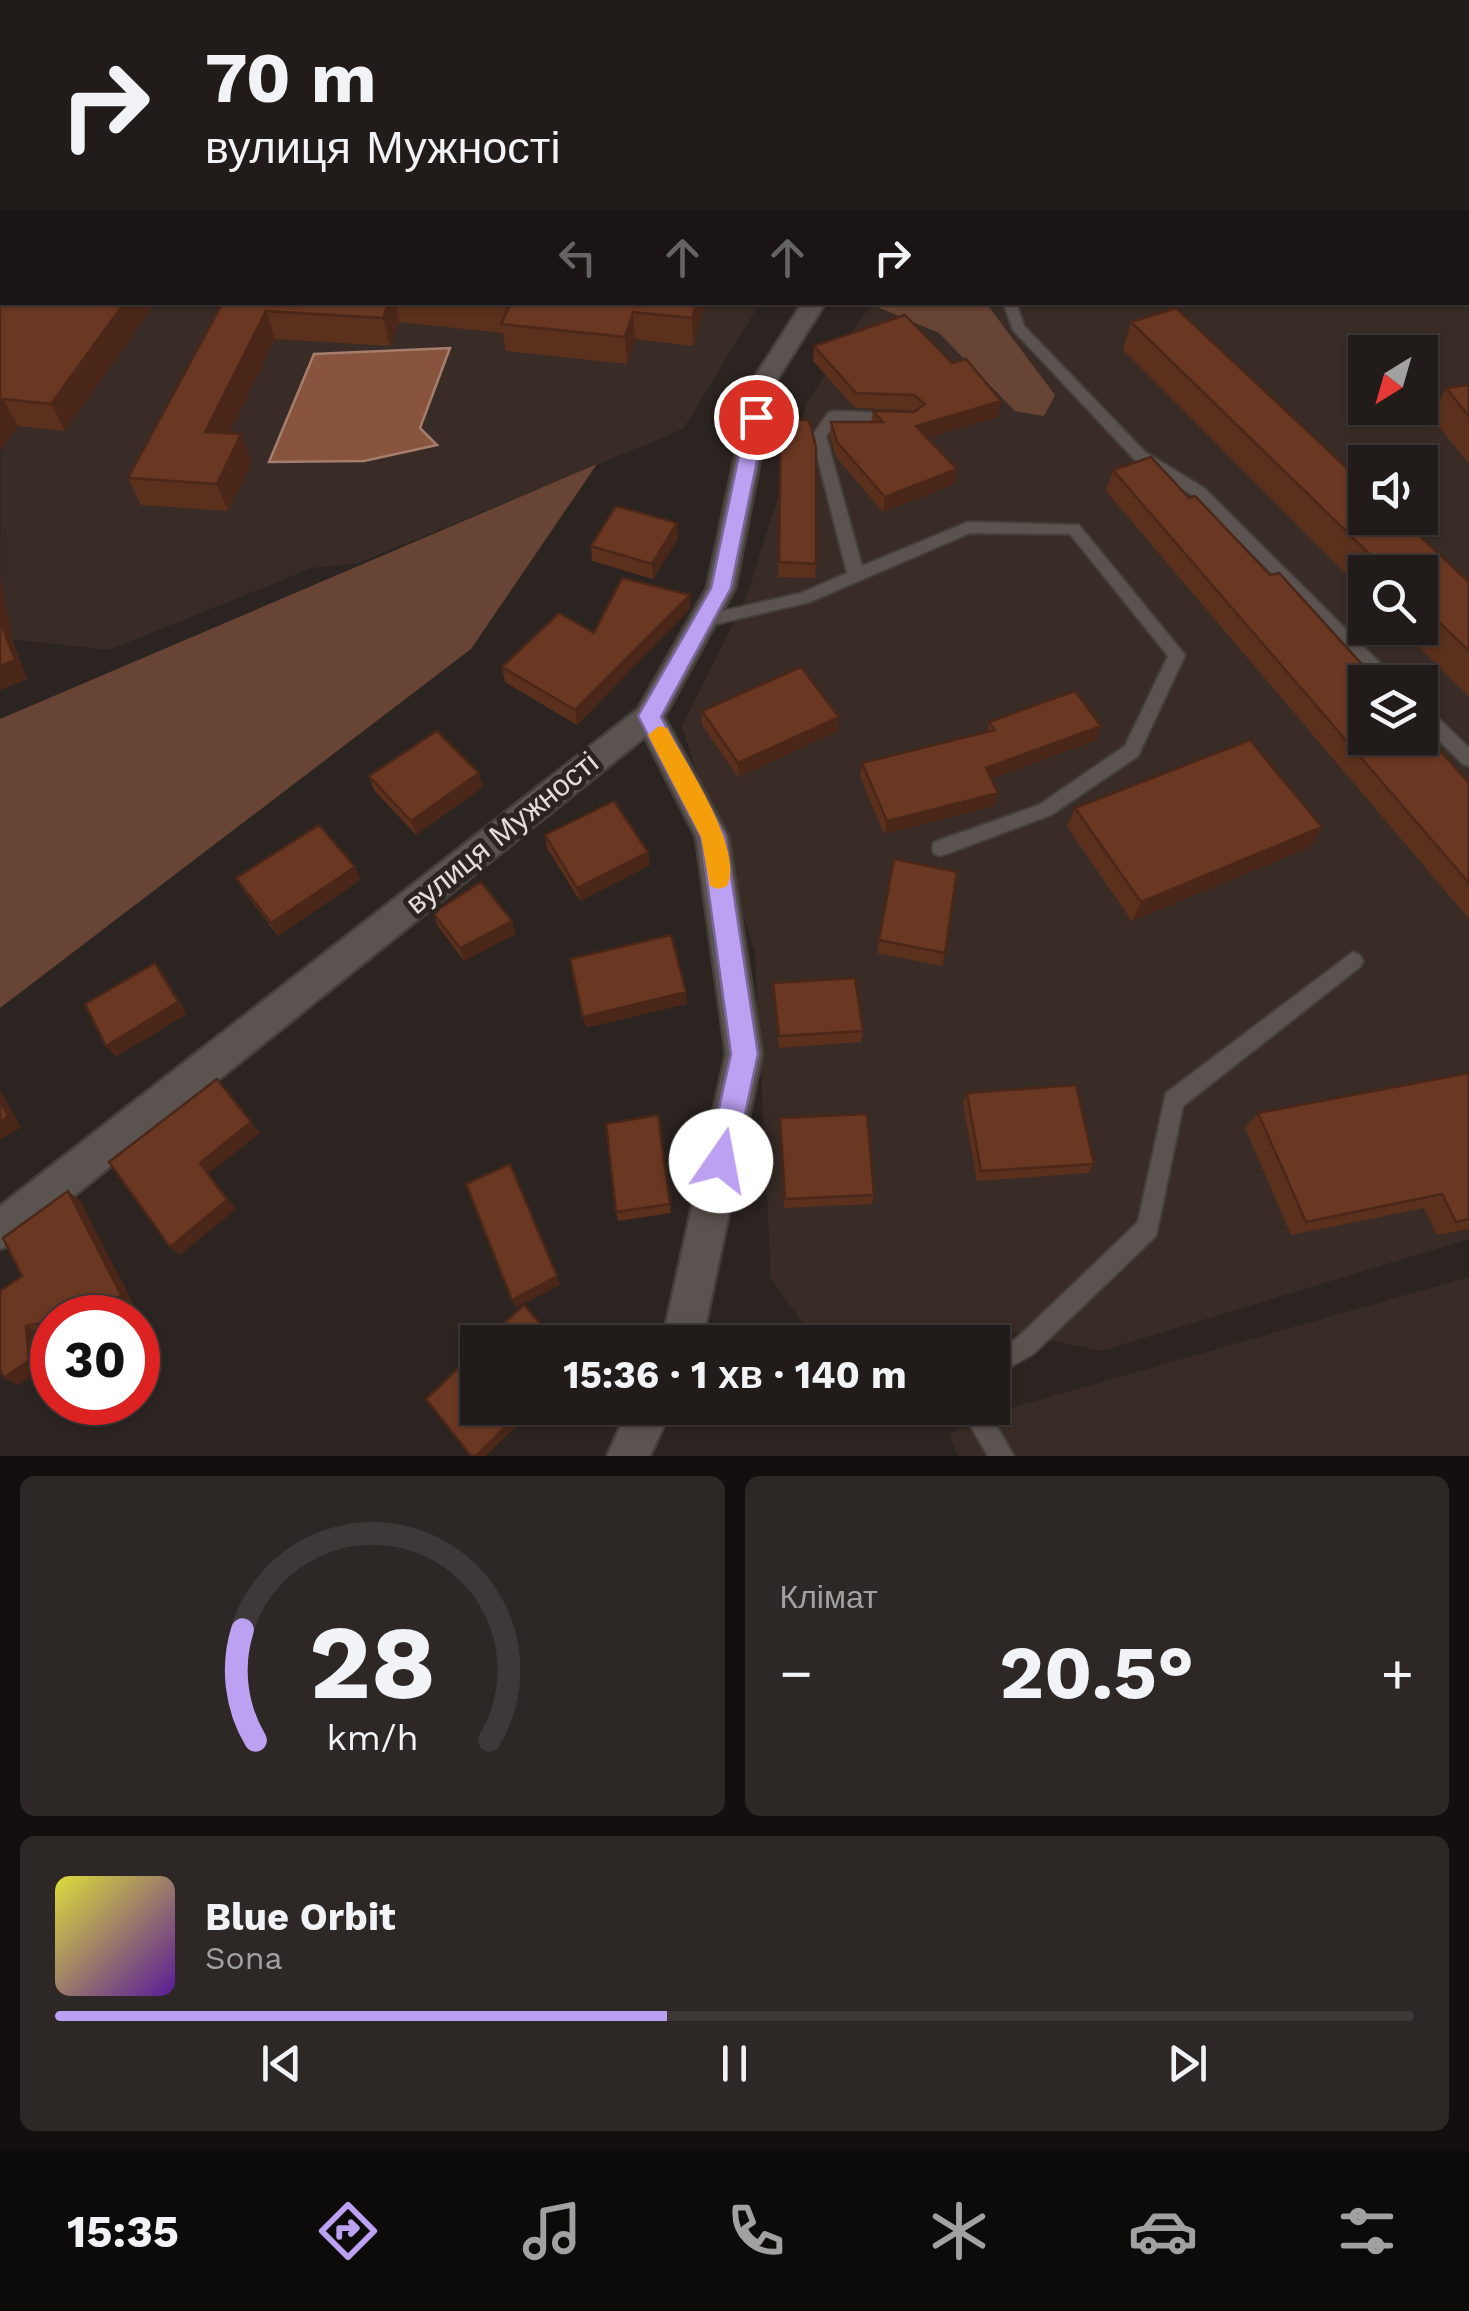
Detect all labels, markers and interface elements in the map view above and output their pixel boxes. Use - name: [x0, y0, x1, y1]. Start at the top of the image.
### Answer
- text: 70 m: [205, 37, 377, 119]
- icon: right: [40, 40, 170, 170]
- text: вулиця Мужності: [205, 121, 560, 174]
- icon: left: [550, 230, 605, 285]
- icon: ahead: [655, 230, 710, 285]
- icon: ahead: [760, 230, 815, 285]
- icon: right: [865, 230, 920, 285]
- north arrow: [1348, 335, 1438, 425]
- map controls: [1348, 335, 1438, 755]
- pin: [714, 375, 799, 460]
- icon: arrive: [729, 390, 784, 445]
- button: sound: [1348, 445, 1438, 535]
- button: search: [1348, 555, 1438, 645]
- button: layers: [1348, 665, 1438, 755]
- street label: вулиця Мужності: [399, 744, 605, 921]
- position arrow: [669, 1109, 773, 1213]
- speed limit sign: 30: [30, 1295, 160, 1425]
- text: 15:36 · 1 хв · 140 m: [563, 1353, 907, 1397]
- text: Клімат: [780, 1578, 878, 1616]
- text: 28: [309, 1601, 436, 1723]
- text: 20.5°: [999, 1628, 1194, 1716]
- text: −: [780, 1641, 813, 1705]
- text: +: [1381, 1641, 1414, 1705]
- text: km/h: [326, 1717, 418, 1759]
- text: Blue Orbit: [205, 1895, 396, 1939]
- text: Sona: [205, 1939, 283, 1977]
- icon: previous: [254, 2036, 309, 2091]
- icon: pause: [707, 2036, 762, 2091]
- icon: next: [1160, 2036, 1215, 2091]
- icon: directions: [313, 2196, 383, 2266]
- icon: music: [517, 2196, 587, 2266]
- icon: phone: [721, 2196, 791, 2266]
- icon: climate: [924, 2196, 994, 2266]
- icon: car: [1128, 2196, 1198, 2266]
- icon: filters: [1332, 2196, 1402, 2266]
- text: 15:35: [67, 2205, 179, 2258]

